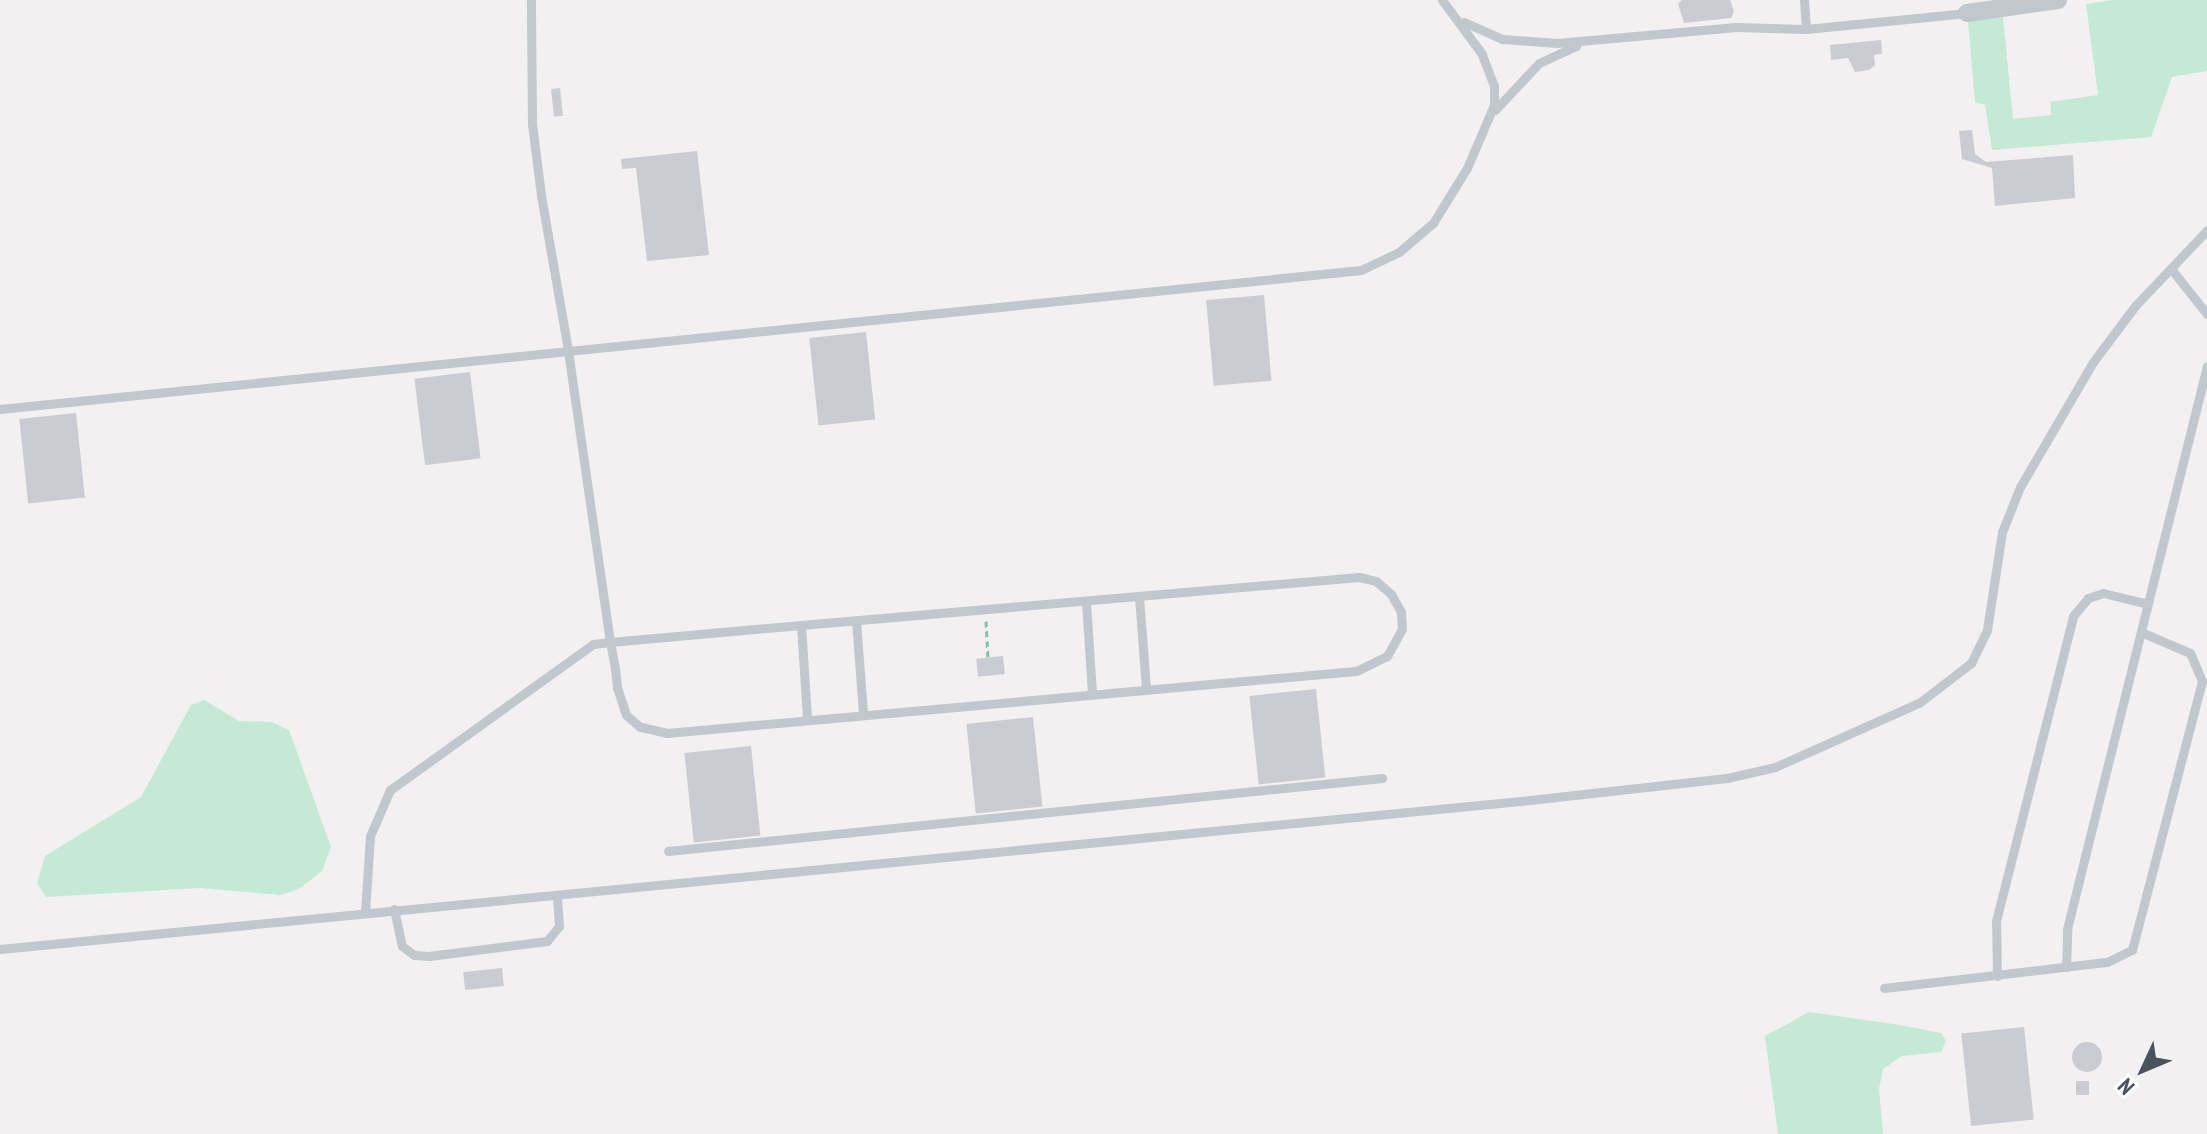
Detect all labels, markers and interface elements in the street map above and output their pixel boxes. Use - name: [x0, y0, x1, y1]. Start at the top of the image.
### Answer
- north arrow: [2103, 1030, 2183, 1110]
- text: N: [2112, 1073, 2140, 1101]

